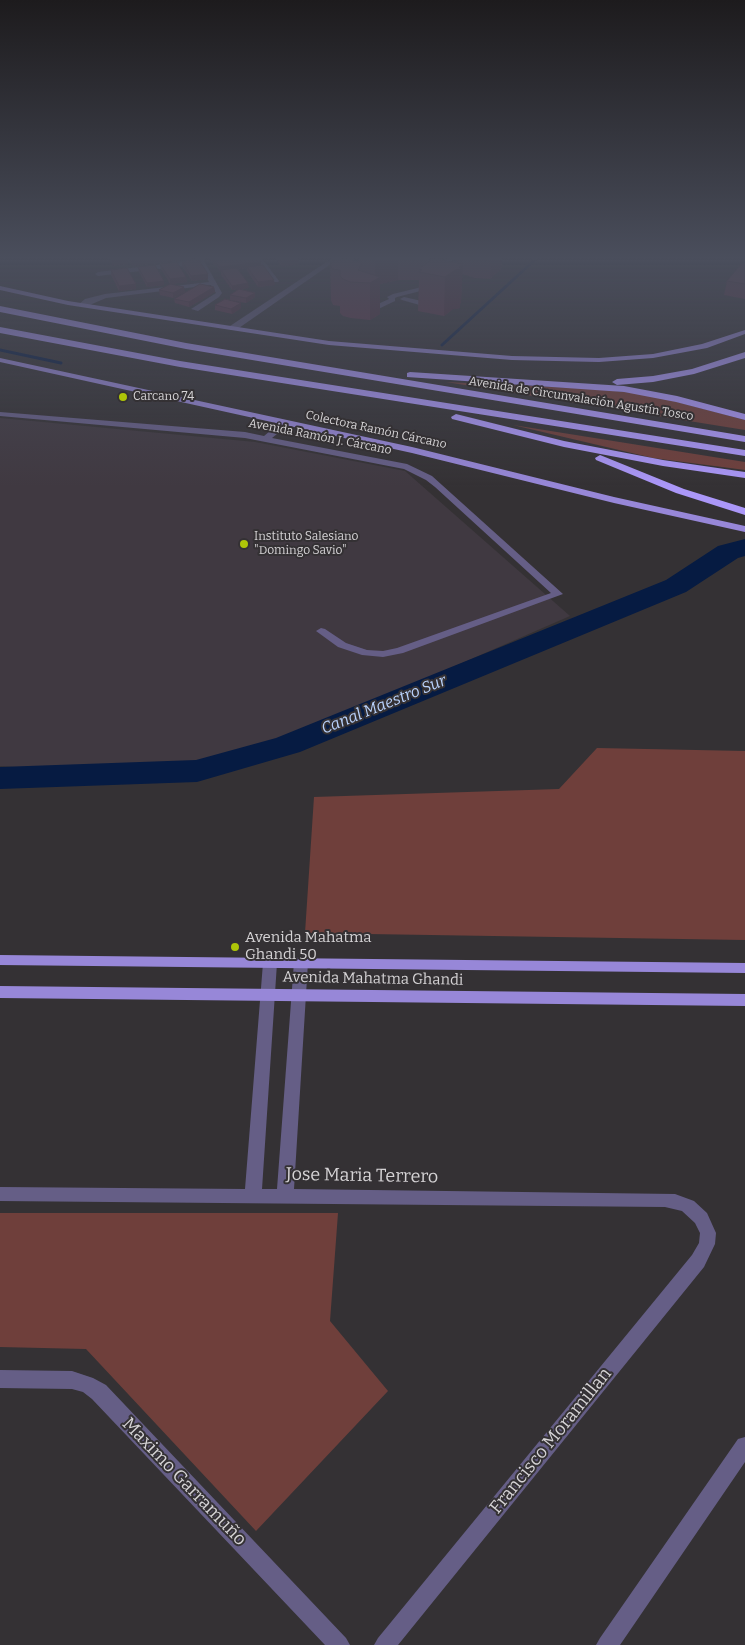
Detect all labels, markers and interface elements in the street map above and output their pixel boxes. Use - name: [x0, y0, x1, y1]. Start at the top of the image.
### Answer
- street label: Avenida de Circunvalación Agustín Tosco: [468, 374, 694, 424]
- place label: Carcano 74: [133, 390, 194, 404]
- marker: Carcano 74: [117, 391, 129, 403]
- street label: Colectora Ramón Cárcano: [304, 408, 448, 452]
- street label: Avenida Ramón J. Cárcano: [247, 416, 393, 458]
- place label: Instituto Salesiano "Domingo Savio": [254, 530, 358, 558]
- marker: Instituto Salesiano "Domingo Savio": [238, 538, 250, 550]
- water label: Canal Maestro Sur: [319, 671, 449, 739]
- place label: Avenida Mahatma Ghandi 50: [245, 929, 371, 964]
- marker: Avenida Mahatma Ghandi 50: [229, 941, 241, 953]
- street label: Avenida Mahatma Ghandi: [283, 968, 463, 990]
- street label: Jose Maria Terrero: [286, 1164, 438, 1188]
- street label: Francisco Moramillan: [485, 1364, 617, 1518]
- street label: Maximo Garramuño: [117, 1413, 251, 1551]

